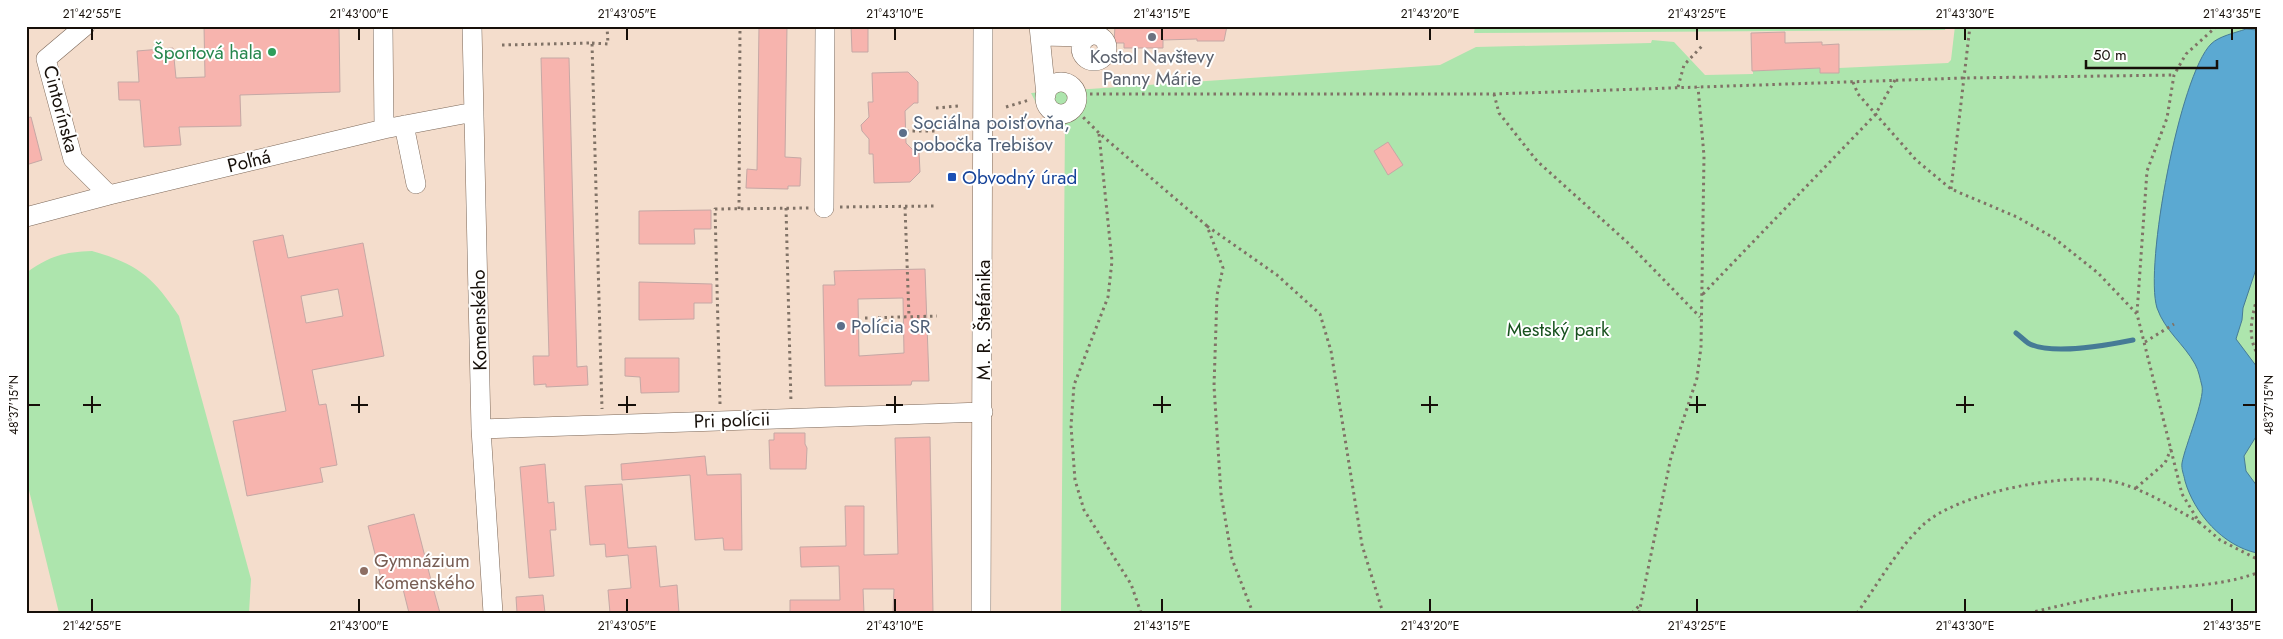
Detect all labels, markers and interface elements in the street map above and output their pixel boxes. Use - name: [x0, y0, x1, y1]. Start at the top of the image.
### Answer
- text: 21°42'55"E: [63, 5, 121, 23]
- text: 21°43'00"E: [329, 5, 389, 23]
- text: 21°43'05"E: [598, 5, 656, 23]
- text: 21°43'10"E: [866, 5, 924, 23]
- text: 21°43'15"E: [1134, 5, 1190, 23]
- text: 21°43'20"E: [1401, 5, 1459, 23]
- text: 21°43'25"E: [1668, 5, 1726, 23]
- text: 21°43'30"E: [1936, 5, 1994, 23]
- text: 21°43'35"E: [2203, 5, 2261, 23]
- marker: Kostol Navštevy Panny Márie: [1146, 31, 1158, 43]
- scale bar: [2086, 38, 2217, 70]
- place label: Športová hala: [153, 39, 262, 66]
- place label: Kostol Navštevy Panny Márie: [1090, 43, 1215, 92]
- text: 50 m: [2093, 44, 2127, 66]
- marker: Športová hala: [266, 46, 278, 58]
- street label: Cintorínska: [36, 62, 86, 156]
- place label: Sociálna poisťovňa, pobočka Trebišov: [913, 109, 1070, 158]
- marker: Sociálna poisťovňa, pobočka Trebišov: [897, 127, 909, 139]
- street label: Poľná: [224, 143, 274, 179]
- place label: Obvodný úrad: [962, 164, 1077, 191]
- marker: Obvodný úrad: [946, 171, 958, 183]
- street label: M. R. Štefánika: [970, 260, 997, 380]
- street label: Komenského: [465, 269, 493, 371]
- place label: Polícia SR: [851, 313, 931, 340]
- park label: Mestský park: [1507, 316, 1610, 343]
- marker: Polícia SR: [835, 320, 847, 332]
- text: 48°37'15"N: [5, 375, 23, 435]
- text: 48°37'15"N: [2260, 375, 2278, 435]
- street label: Pri polícii: [693, 405, 771, 435]
- place label: Gymnázium Komenského: [374, 547, 475, 596]
- marker: Gymnázium Komenského: [358, 565, 370, 577]
- text: 21°42'55"E: [63, 617, 121, 635]
- text: 21°43'00"E: [329, 617, 389, 635]
- text: 21°43'05"E: [598, 617, 656, 635]
- text: 21°43'10"E: [866, 617, 924, 635]
- text: 21°43'15"E: [1134, 617, 1190, 635]
- text: 21°43'20"E: [1401, 617, 1459, 635]
- text: 21°43'25"E: [1668, 617, 1726, 635]
- text: 21°43'30"E: [1936, 617, 1994, 635]
- text: 21°43'35"E: [2203, 617, 2261, 635]

